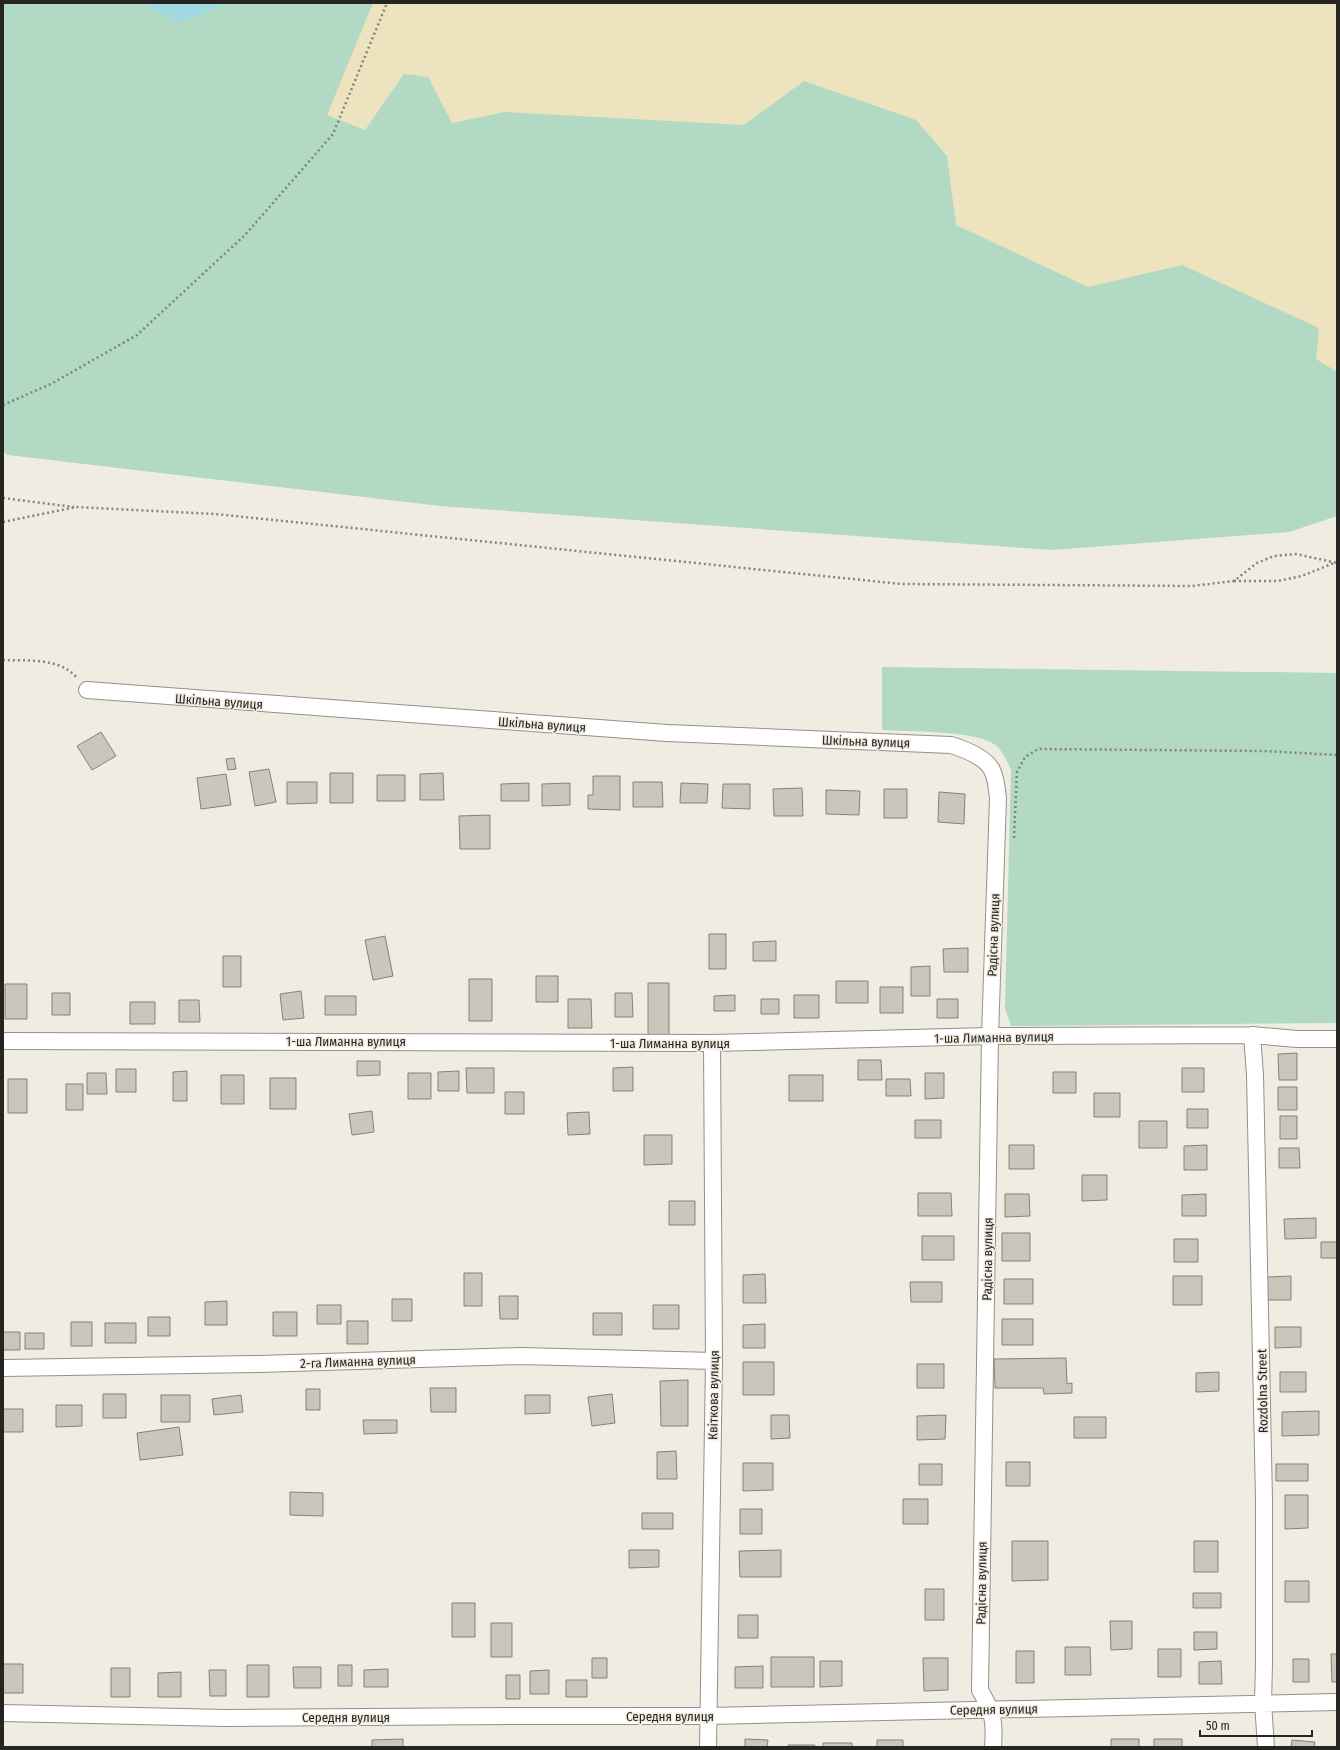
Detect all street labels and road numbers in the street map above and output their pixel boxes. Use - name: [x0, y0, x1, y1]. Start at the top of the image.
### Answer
- street label: Шкільна вулиця: [174, 691, 263, 712]
- street label: Шкільна вулиця: [497, 714, 586, 735]
- street label: Шкільна вулиця: [822, 732, 910, 751]
- street label: Радісна вулиця: [985, 893, 1002, 977]
- street label: 1-ша Лиманна вулиця: [934, 1029, 1054, 1046]
- street label: 1-ша Лиманна вулиця: [286, 1034, 406, 1049]
- street label: 1-ша Лиманна вулиця: [610, 1036, 730, 1051]
- street label: Радісна вулиця: [979, 1217, 996, 1301]
- street label: Rozdolna Street: [1254, 1348, 1271, 1433]
- street label: Квіткова вулиця: [705, 1350, 722, 1440]
- street label: 2-га Лиманна вулиця: [300, 1352, 416, 1371]
- street label: Радісна вулиця: [973, 1541, 990, 1625]
- street label: Середня вулиця: [950, 1701, 1038, 1718]
- street label: Середня вулиця: [626, 1709, 714, 1724]
- street label: Середня вулиця: [302, 1710, 390, 1725]

